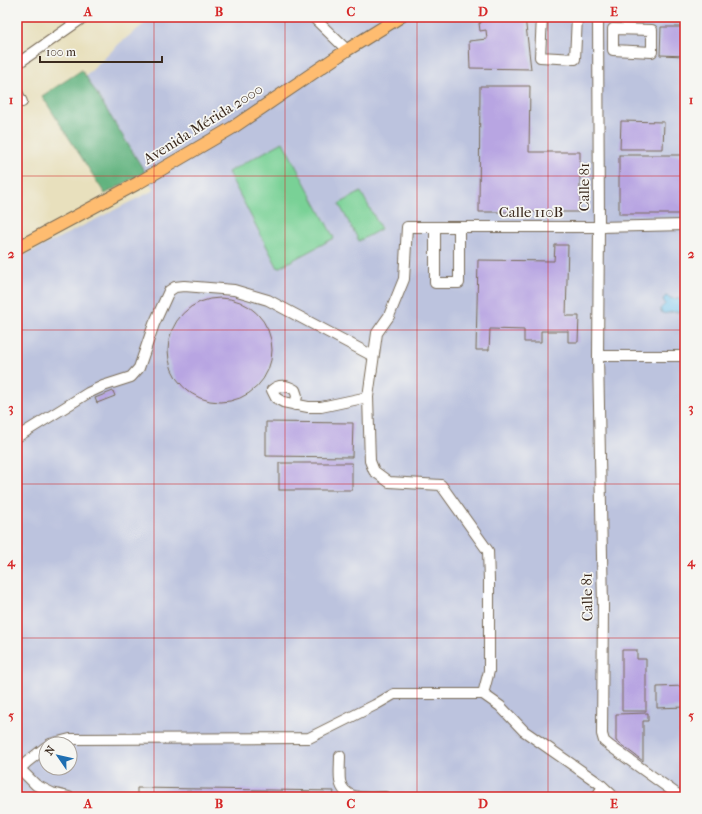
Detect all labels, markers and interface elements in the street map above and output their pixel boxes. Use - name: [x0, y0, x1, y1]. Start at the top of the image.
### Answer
- text: A: [83, 4, 93, 19]
- text: B: [215, 4, 224, 19]
- text: C: [347, 4, 356, 19]
- text: D: [478, 4, 488, 19]
- text: E: [610, 4, 618, 19]
- scale bar: [40, 38, 162, 64]
- text: 100 m: [46, 45, 76, 59]
- street label: Avenida Mérida 2000: [139, 80, 266, 169]
- text: 1: [9, 92, 14, 107]
- text: 1: [689, 92, 694, 107]
- street label: Calle 81: [575, 163, 593, 211]
- street label: Calle 110B: [499, 203, 563, 221]
- text: 2: [8, 246, 15, 261]
- text: 2: [688, 246, 695, 261]
- text: 3: [8, 400, 14, 416]
- text: 3: [688, 400, 694, 416]
- text: 4: [6, 554, 16, 570]
- text: 4: [686, 554, 696, 570]
- street label: Calle 81: [578, 572, 596, 622]
- text: 5: [8, 708, 14, 723]
- text: 5: [688, 708, 694, 723]
- north arrow: [38, 736, 78, 776]
- text: N: [42, 743, 58, 758]
- text: A: [83, 796, 93, 811]
- text: B: [215, 796, 224, 811]
- text: C: [347, 796, 356, 811]
- text: D: [478, 796, 488, 811]
- text: E: [610, 796, 618, 811]

